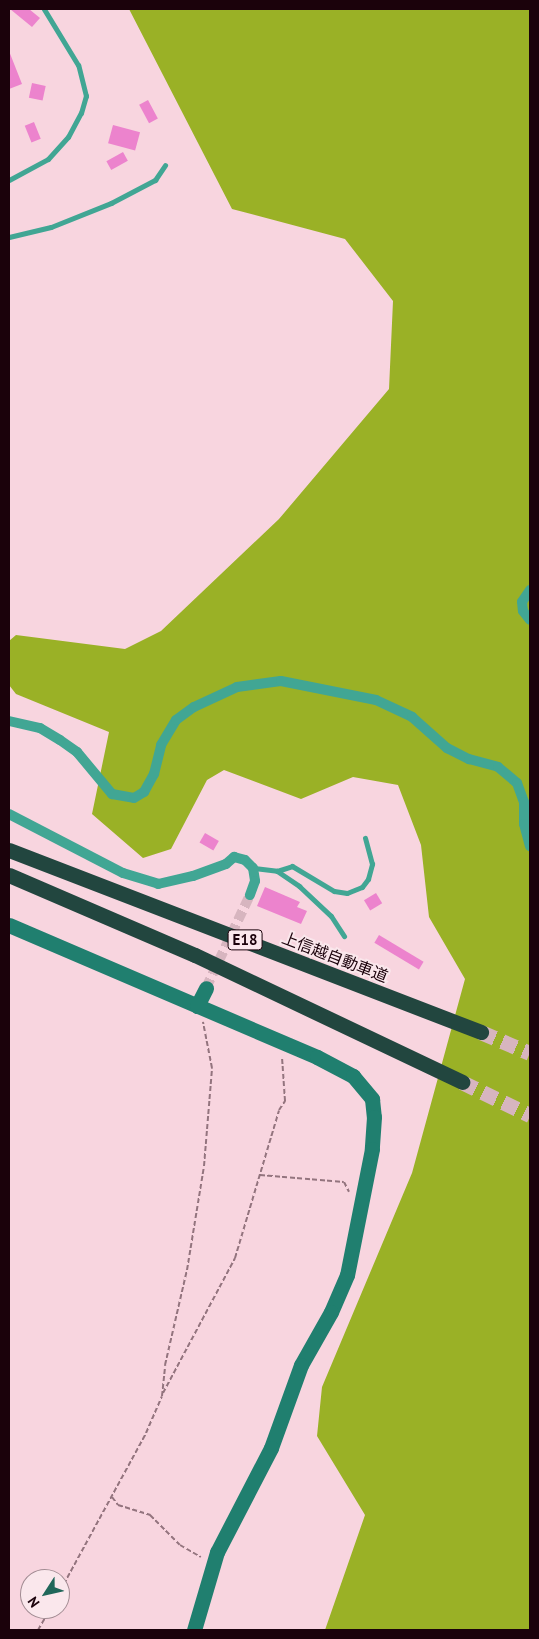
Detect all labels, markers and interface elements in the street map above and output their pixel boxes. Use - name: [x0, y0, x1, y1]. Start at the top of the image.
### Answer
- road number: E18: [228, 928, 262, 952]
- street label: 上信越自動車道: [279, 928, 391, 986]
- north arrow: [20, 1569, 70, 1619]
- text: N: [24, 1593, 44, 1611]

